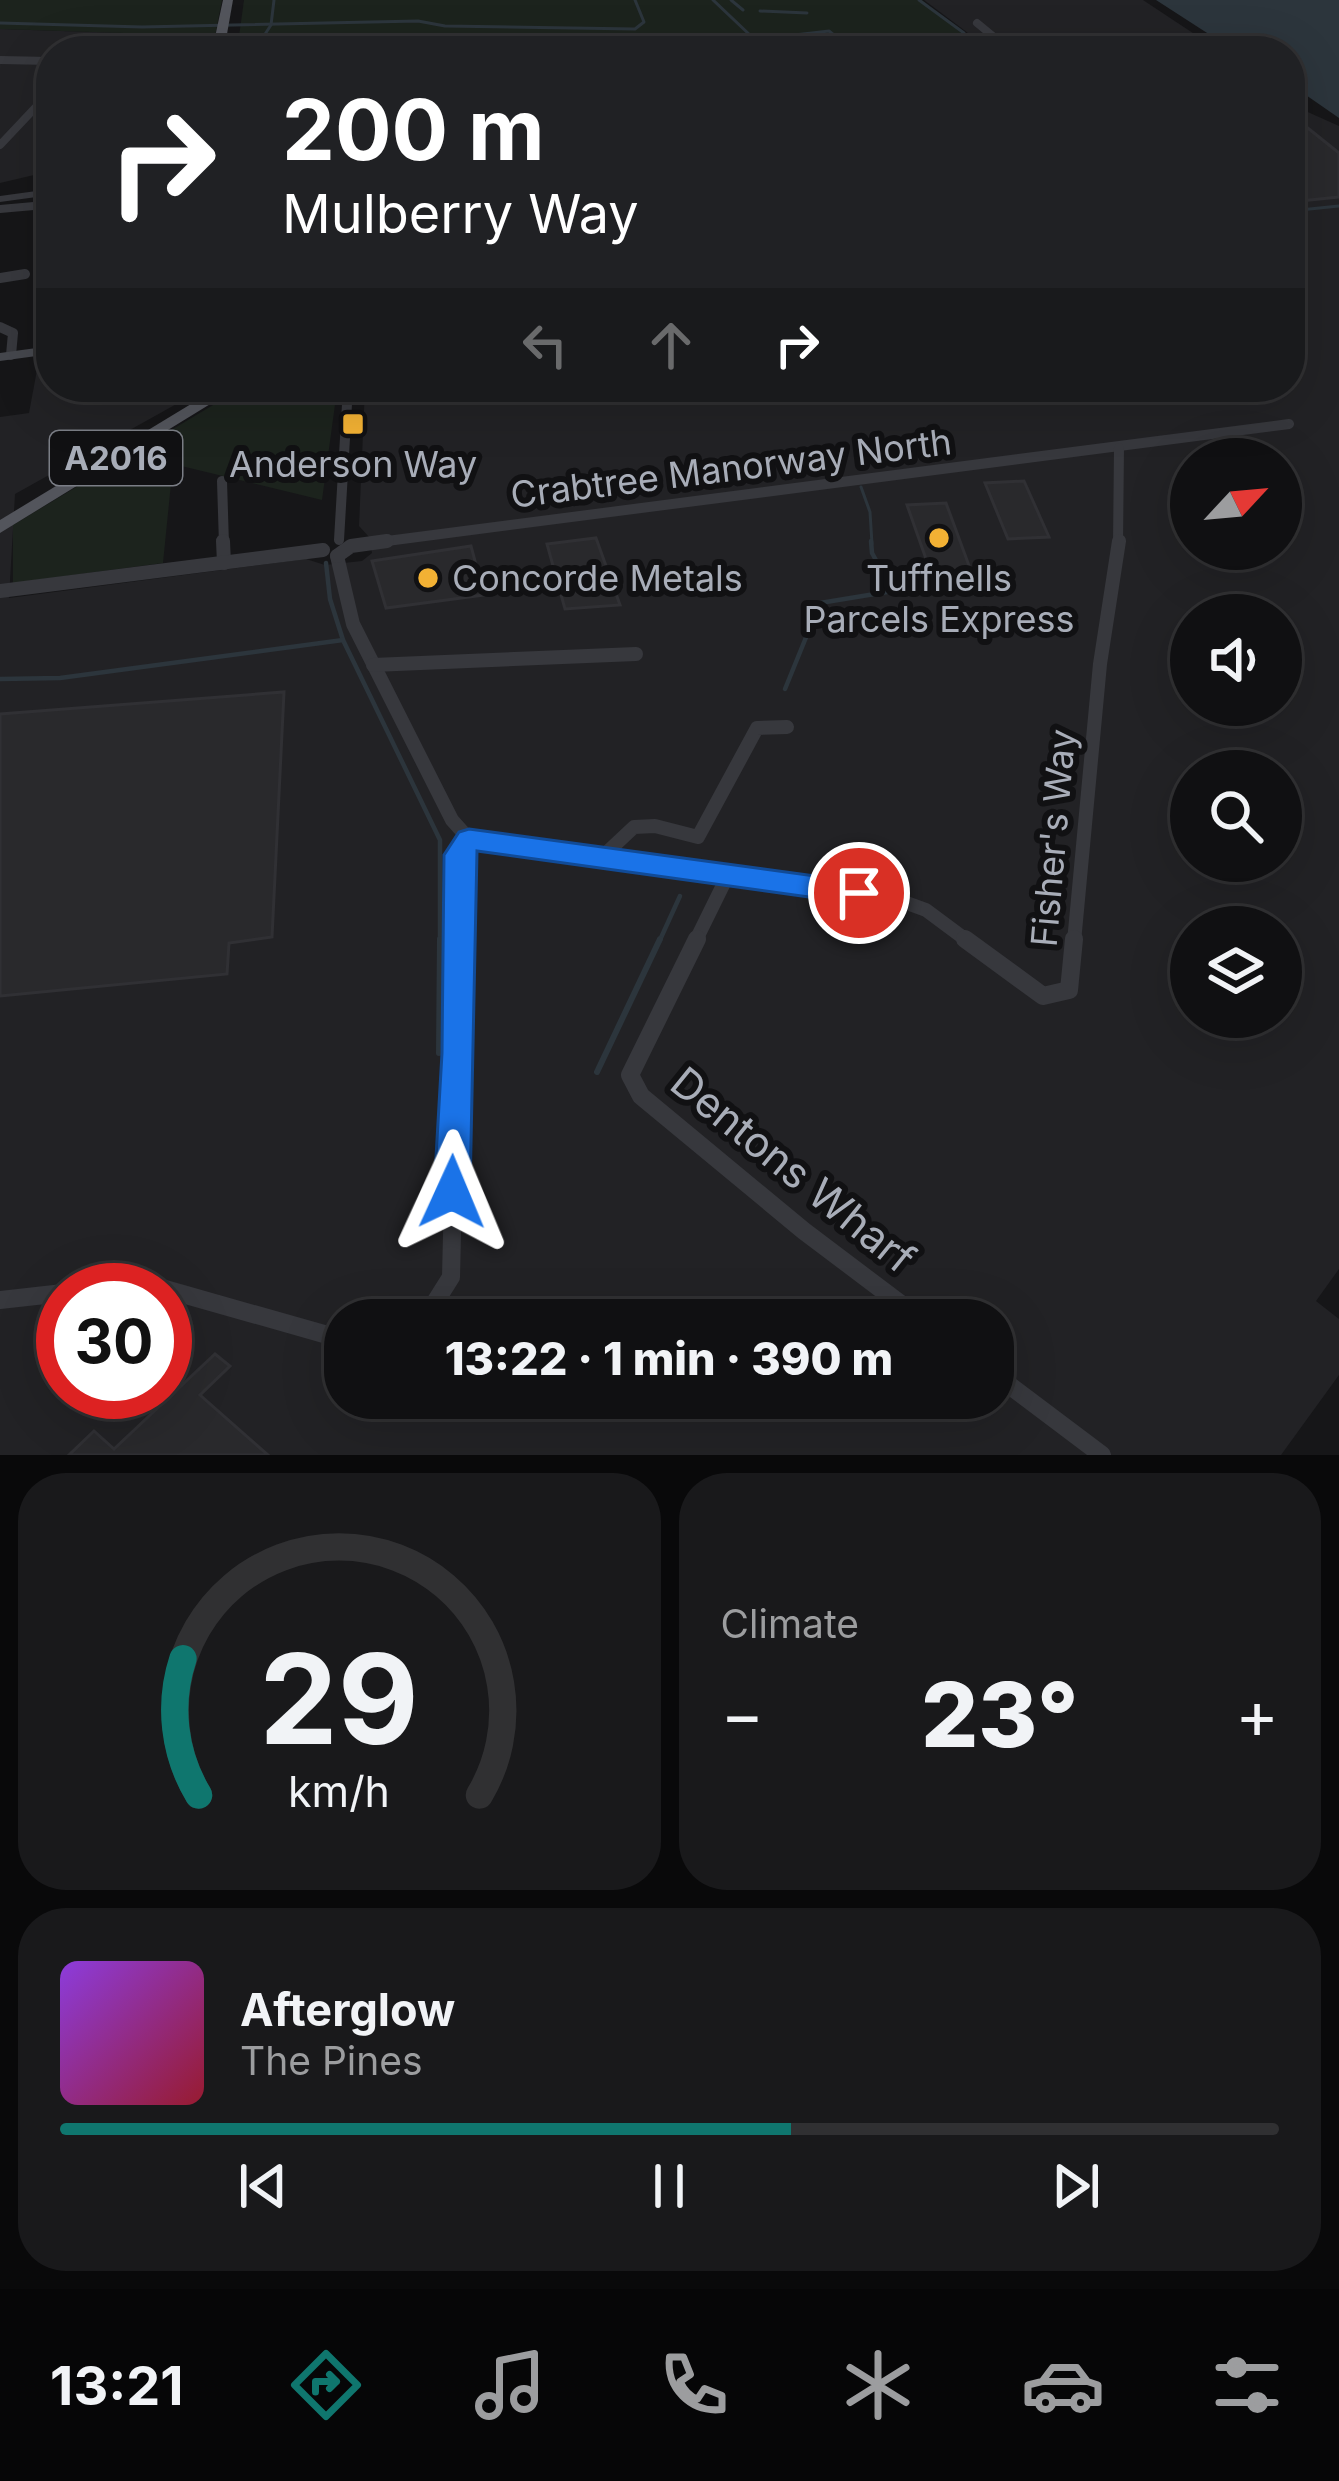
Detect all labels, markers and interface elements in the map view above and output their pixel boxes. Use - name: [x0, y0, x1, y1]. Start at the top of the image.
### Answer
- text: 200 m: [282, 79, 545, 180]
- icon: right: [84, 84, 240, 240]
- text: Mulberry Way: [282, 181, 639, 246]
- icon: left: [512, 312, 578, 378]
- icon: ahead: [638, 312, 704, 378]
- icon: right: [764, 312, 830, 378]
- marker: Anderson Way: [340, 411, 366, 437]
- street label: Crabtree Manorway North: [508, 419, 954, 517]
- road number: A2016: [50, 431, 182, 485]
- north arrow: [1170, 438, 1302, 570]
- map controls: [1170, 438, 1302, 1038]
- place label: Anderson Way: [229, 442, 477, 486]
- marker: Tuffnells Parcels Express: [926, 525, 952, 551]
- place label: Concorde Metals: [452, 556, 743, 600]
- place label: Tuffnells Parcels Express: [804, 556, 1074, 641]
- marker: Concorde Metals: [415, 565, 441, 591]
- button: sound: [1170, 594, 1302, 726]
- street label: Fisher's Way: [1022, 727, 1084, 949]
- button: search: [1170, 750, 1302, 882]
- pin: [808, 842, 910, 944]
- icon: arrive: [826, 860, 892, 926]
- button: layers: [1170, 906, 1302, 1038]
- street label: Dentons Wharf: [661, 1056, 925, 1283]
- position arrow: [389, 1129, 515, 1255]
- speed limit sign: 30: [36, 1263, 192, 1419]
- text: 13:22 · 1 min · 390 m: [445, 1331, 893, 1386]
- text: Climate: [721, 1600, 859, 1647]
- text: 29: [259, 1623, 419, 1774]
- text: 23°: [921, 1660, 1079, 1769]
- text: −: [721, 1674, 764, 1754]
- text: +: [1235, 1674, 1279, 1754]
- text: km/h: [288, 1764, 390, 1816]
- text: Afterglow: [240, 1982, 455, 2037]
- text: The Pines: [240, 2037, 423, 2084]
- icon: previous: [230, 2153, 296, 2219]
- icon: pause: [636, 2153, 702, 2219]
- icon: next: [1043, 2153, 1109, 2219]
- icon: directions: [284, 2343, 368, 2427]
- icon: music: [468, 2343, 552, 2427]
- icon: phone: [652, 2343, 736, 2427]
- icon: climate: [836, 2343, 920, 2427]
- icon: car: [1021, 2343, 1105, 2427]
- icon: filters: [1205, 2343, 1289, 2427]
- text: 13:21: [50, 2353, 184, 2418]

